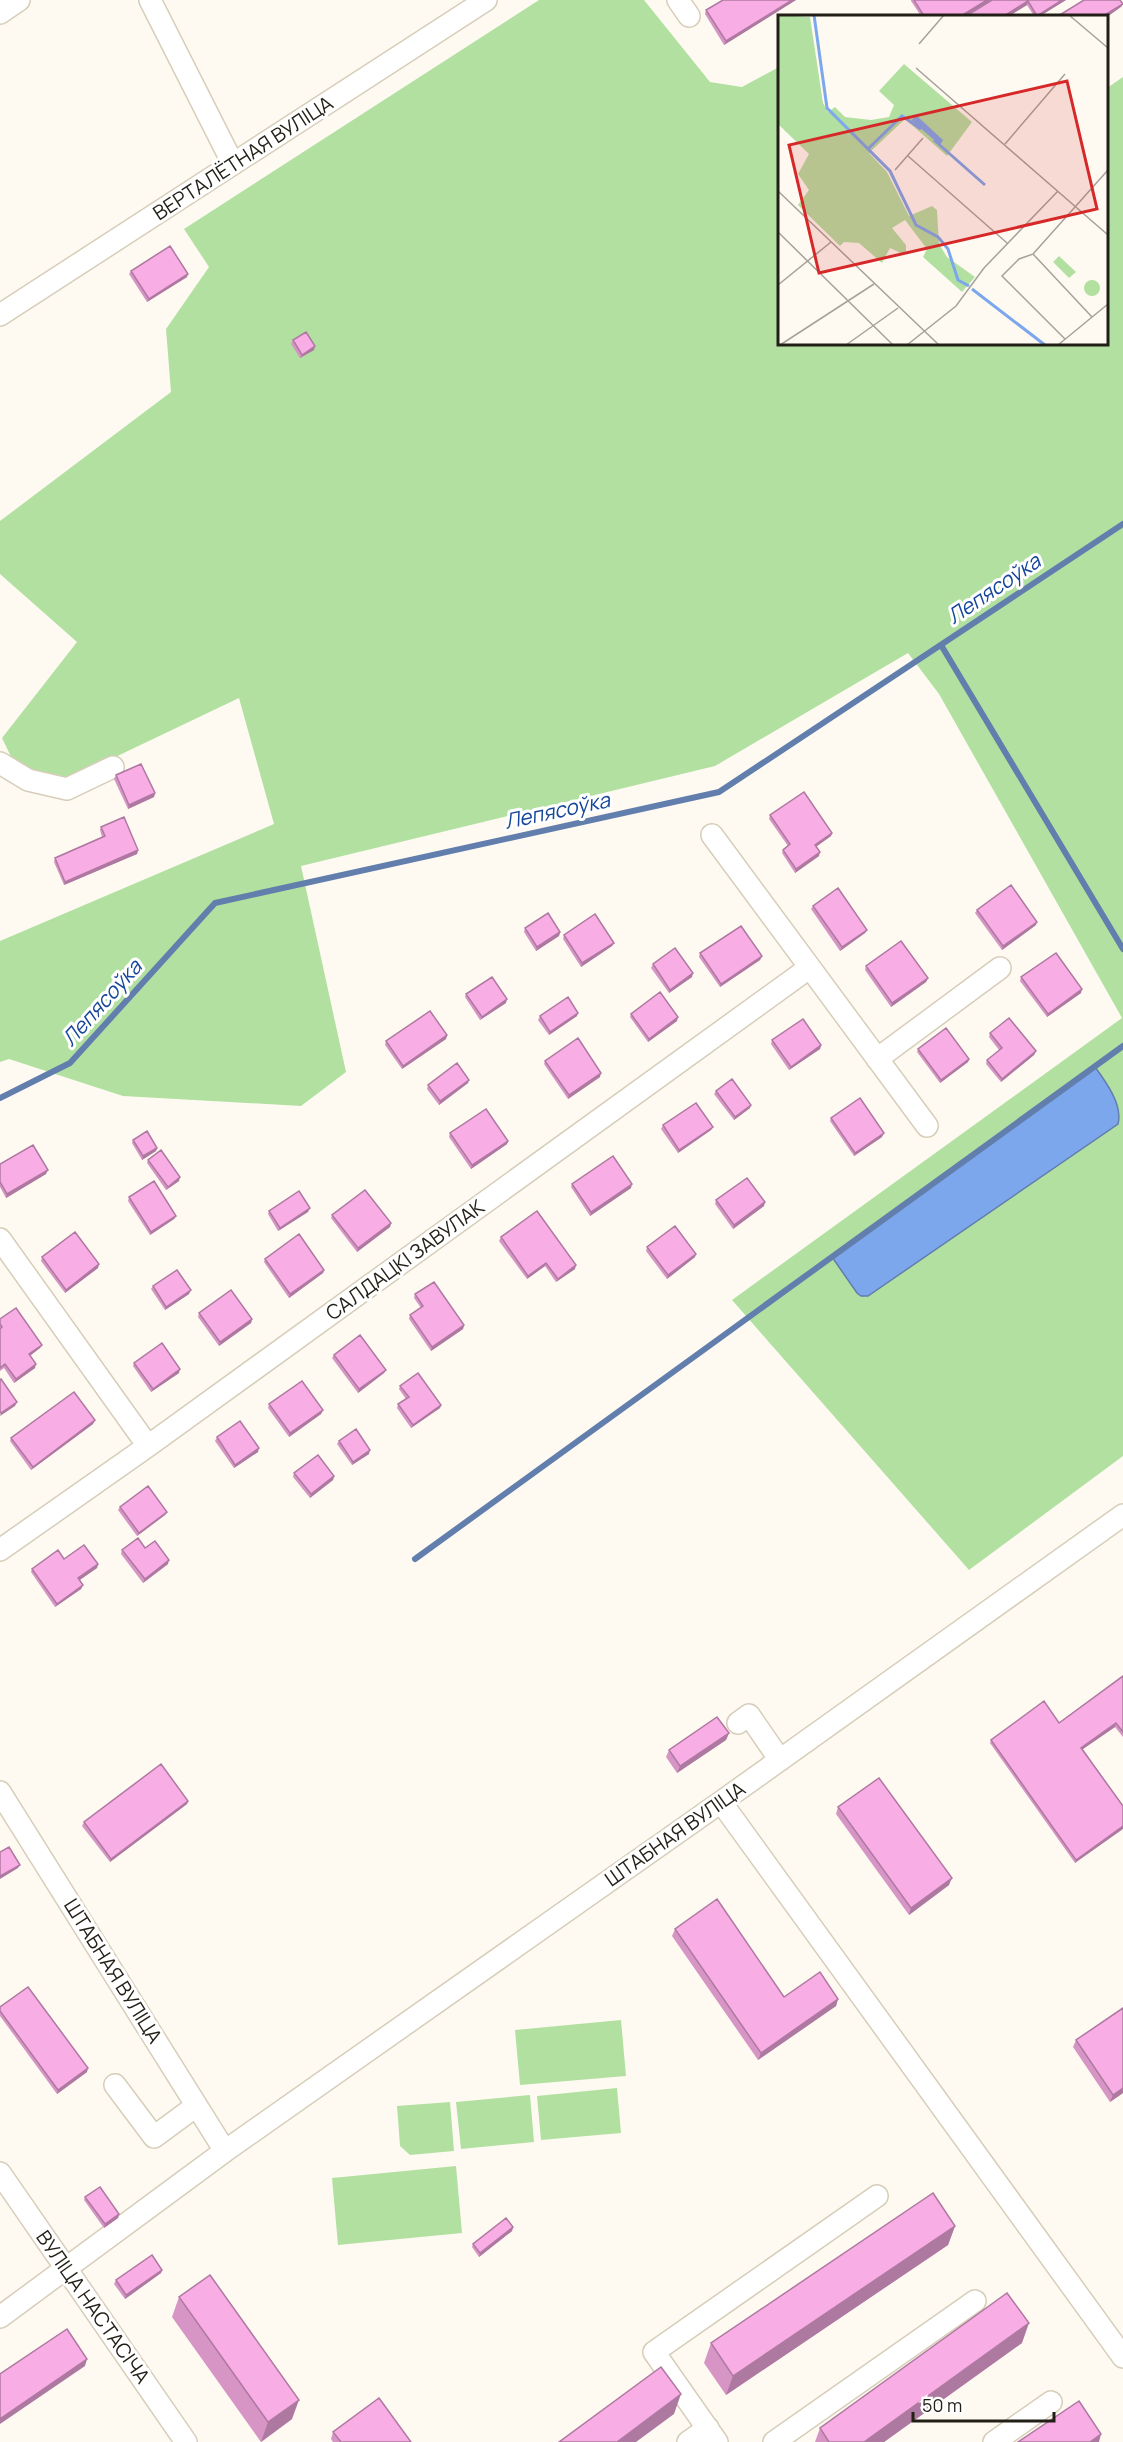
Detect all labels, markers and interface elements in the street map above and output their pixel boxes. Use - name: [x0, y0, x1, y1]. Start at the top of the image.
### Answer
- inset map: [778, 15, 1108, 345]
- street label: ВЕРТАЛЁТНАЯ ВУЛІЦА: [148, 89, 338, 226]
- water label: Лепясоўка: [941, 546, 1047, 630]
- water label: Лепясоўка: [502, 785, 613, 835]
- water label: Лепясоўка: [55, 952, 148, 1051]
- street label: САЛДАЦКІ ЗАВУЛАК: [320, 1193, 489, 1326]
- street label: ШТАБНАЯ ВУЛІЦА: [599, 1775, 751, 1892]
- street label: ШТАБНАЯ ВУЛІЦА: [58, 1893, 169, 2048]
- street label: ВУЛІЦА НАСТАСІЧА: [30, 2225, 157, 2389]
- scale bar: [913, 2385, 1054, 2423]
- text: 50 m: [922, 2393, 962, 2417]

